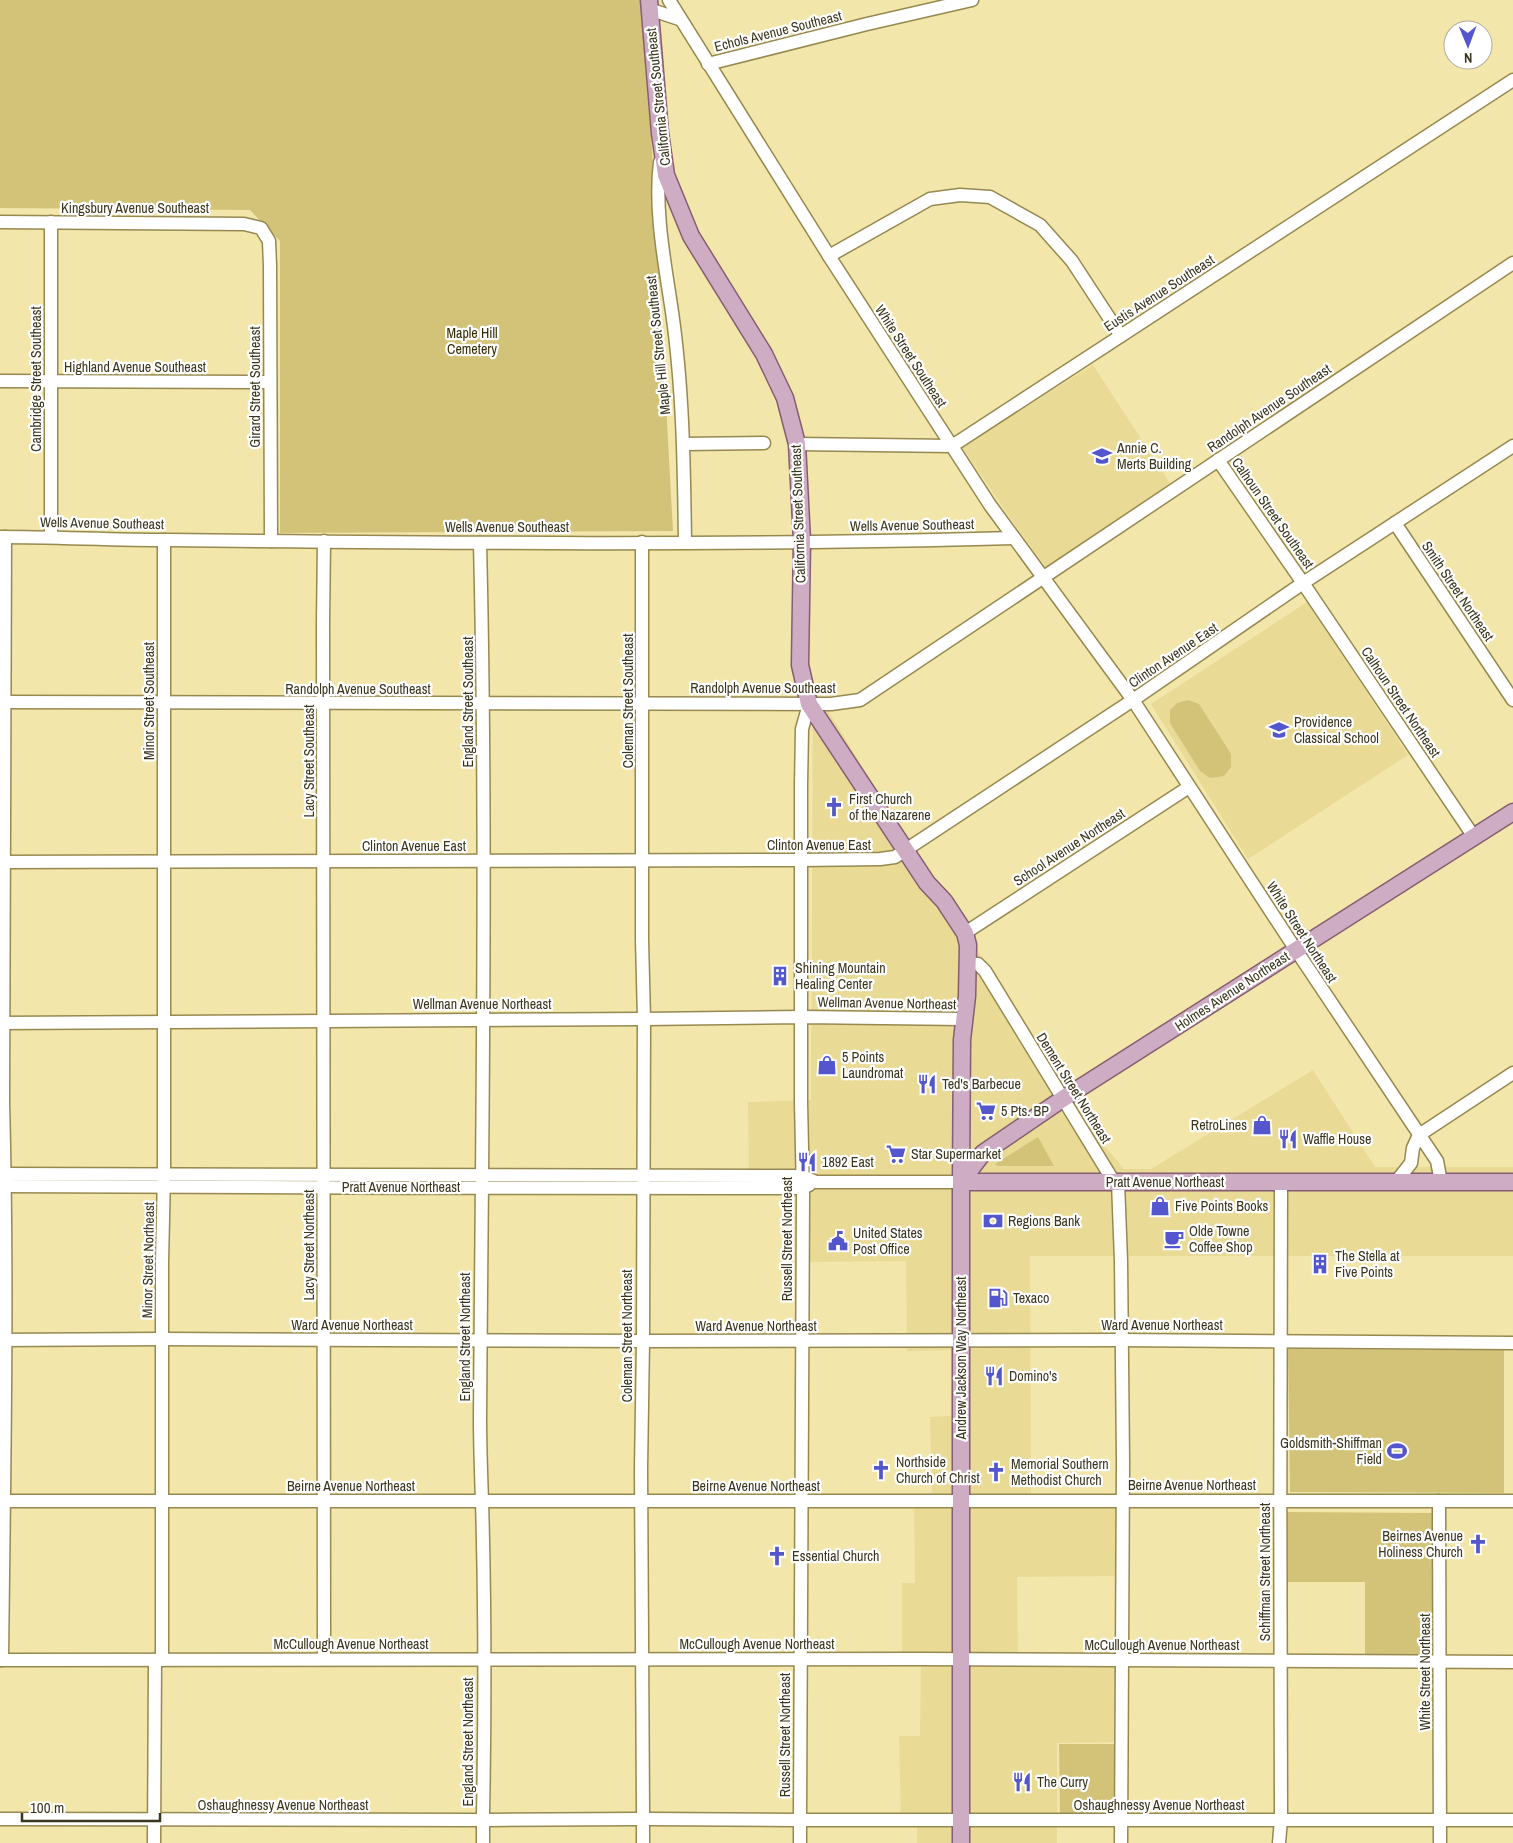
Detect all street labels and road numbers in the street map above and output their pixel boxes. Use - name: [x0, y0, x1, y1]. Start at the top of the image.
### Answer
- street label: Echols Avenue Southeast: [712, 6, 844, 56]
- street label: California Street Southeast: [642, 27, 674, 167]
- street label: Kingsbury Avenue Southeast: [61, 199, 209, 217]
- street label: Eustis Avenue Southeast: [1100, 251, 1218, 335]
- street label: Maple Hill Street Southeast: [642, 275, 674, 415]
- street label: White Street Southeast: [871, 301, 951, 411]
- street label: Cambridge Street Southeast: [27, 306, 45, 452]
- street label: Girard Street Southeast: [246, 326, 264, 448]
- street label: Highland Avenue Southeast: [64, 358, 206, 376]
- street label: Randolph Avenue Southeast: [1204, 360, 1334, 456]
- street label: California Street Southeast: [787, 444, 809, 584]
- street label: Calhoun Street Southeast: [1228, 454, 1318, 572]
- street label: Wells Avenue Southeast: [40, 513, 164, 533]
- street label: Wells Avenue Southeast: [850, 515, 974, 535]
- street label: Wells Avenue Southeast: [445, 518, 569, 536]
- street label: Smith Street Northeast: [1418, 538, 1498, 644]
- street label: Clinton Avenue East: [1125, 619, 1221, 691]
- street label: Coleman Street Southeast: [619, 634, 637, 768]
- street label: England Street Southeast: [459, 637, 477, 767]
- street label: Minor Street Southeast: [140, 642, 158, 760]
- street label: Calhoun Street Northeast: [1357, 643, 1445, 761]
- street label: Randolph Avenue Southeast: [690, 679, 836, 697]
- street label: Randolph Avenue Southeast: [285, 680, 431, 698]
- street label: Lacy Street Southeast: [300, 705, 318, 817]
- street label: School Avenue Northeast: [1010, 804, 1128, 890]
- street label: Clinton Avenue East: [767, 836, 871, 854]
- street label: Clinton Avenue East: [362, 837, 466, 855]
- street label: White Street Northeast: [1263, 878, 1341, 986]
- street label: Holmes Avenue Northeast: [1171, 947, 1293, 1035]
- street label: Wellman Avenue Northeast: [817, 993, 957, 1013]
- street label: Wellman Avenue Northeast: [413, 995, 551, 1013]
- street label: Dement Street Northeast: [1033, 1029, 1115, 1147]
- street label: Pratt Avenue Northeast: [1106, 1173, 1224, 1191]
- street label: Russell Street Northeast: [778, 1177, 796, 1301]
- street label: Pratt Avenue Northeast: [342, 1178, 460, 1196]
- street label: Lacy Street Northeast: [300, 1189, 318, 1301]
- street label: Minor Street Northeast: [138, 1202, 158, 1318]
- street label: Coleman Street Northeast: [618, 1270, 636, 1402]
- street label: England Street Northeast: [456, 1273, 474, 1401]
- street label: Andrew Jackson Way Northeast: [952, 1277, 970, 1440]
- street label: Ward Avenue Northeast: [291, 1316, 413, 1334]
- street label: Ward Avenue Northeast: [1101, 1316, 1223, 1334]
- street label: Ward Avenue Northeast: [695, 1317, 817, 1335]
- street label: Beirne Avenue Northeast: [1128, 1476, 1256, 1494]
- street label: Beirne Avenue Northeast: [287, 1477, 415, 1495]
- street label: Beirne Avenue Northeast: [692, 1477, 820, 1495]
- street label: Schiffman Street Northeast: [1256, 1503, 1274, 1641]
- street label: White Street Northeast: [1416, 1614, 1434, 1730]
- street label: McCullough Avenue Northeast: [274, 1635, 428, 1653]
- street label: McCullough Avenue Northeast: [680, 1635, 834, 1653]
- street label: McCullough Avenue Northeast: [1085, 1636, 1239, 1654]
- street label: Russell Street Northeast: [776, 1673, 794, 1797]
- street label: England Street Northeast: [459, 1678, 477, 1806]
- street label: Oshaughnessy Avenue Northeast: [198, 1796, 368, 1814]
- street label: Oshaughnessy Avenue Northeast: [1074, 1796, 1244, 1814]

